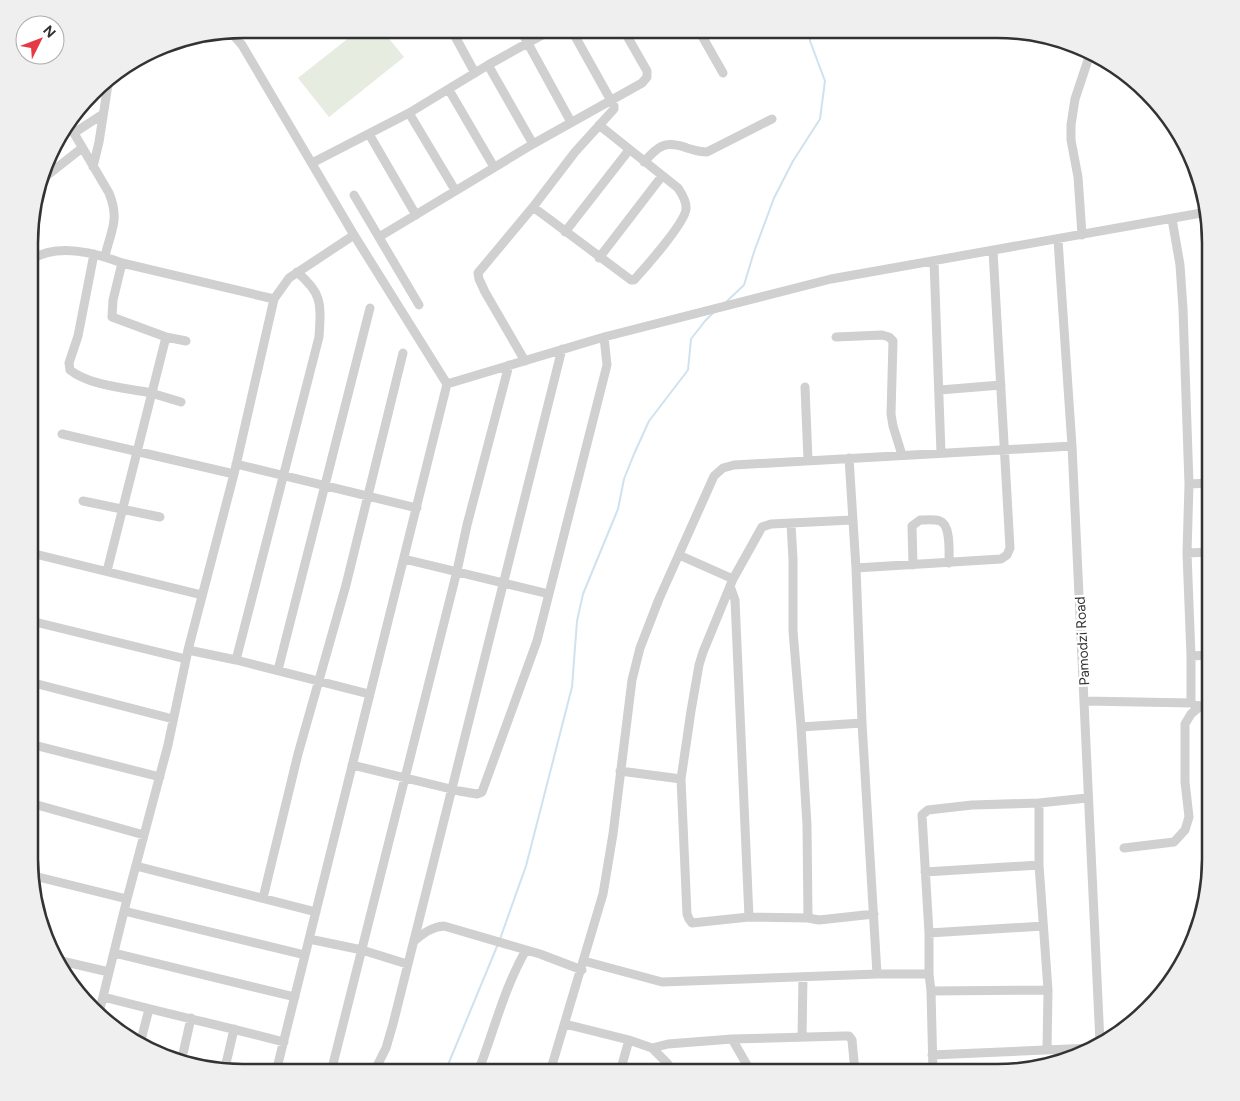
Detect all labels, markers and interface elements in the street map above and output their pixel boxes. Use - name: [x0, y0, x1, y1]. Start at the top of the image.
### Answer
- north arrow: [15, 15, 65, 65]
- text: N: [39, 22, 59, 41]
- street label: Pamodzi Road: [1072, 596, 1093, 686]

